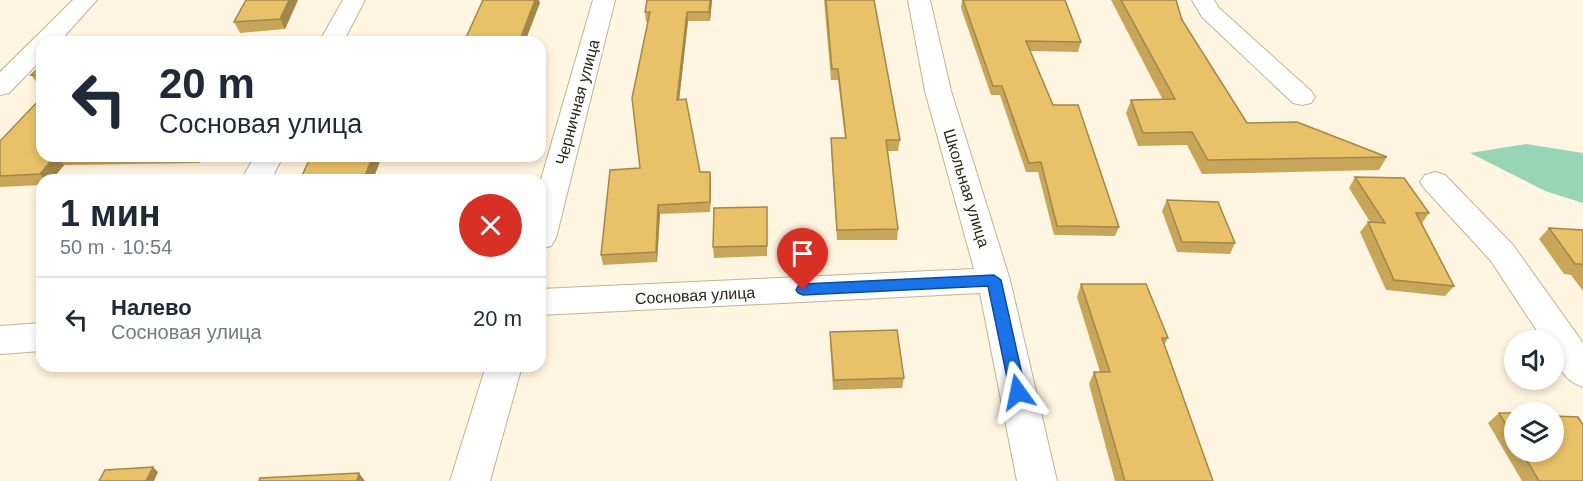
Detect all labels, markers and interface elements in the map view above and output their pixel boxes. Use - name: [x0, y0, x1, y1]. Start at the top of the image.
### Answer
- street label: Черничная улица: [553, 37, 602, 167]
- icon: left: [60, 60, 138, 138]
- text: 20 m: [159, 60, 255, 107]
- text: Сосновая улица: [159, 109, 362, 139]
- street label: Школьная улица: [940, 127, 993, 249]
- text: 1 мин: [60, 193, 161, 234]
- button: close: [459, 194, 522, 257]
- pin: [777, 228, 828, 290]
- text: 50 m · 10:54: [60, 236, 172, 258]
- icon: arrive: [786, 237, 819, 270]
- street label: Сосновая улица: [634, 284, 756, 307]
- text: Налево: [111, 295, 192, 320]
- icon: left: [60, 303, 93, 336]
- text: 20 m: [473, 306, 522, 331]
- text: Сосновая улица: [111, 321, 262, 343]
- map controls: [1504, 330, 1564, 462]
- button: sound: [1504, 330, 1564, 390]
- position arrow: [986, 360, 1050, 424]
- button: layers: [1504, 402, 1564, 462]

